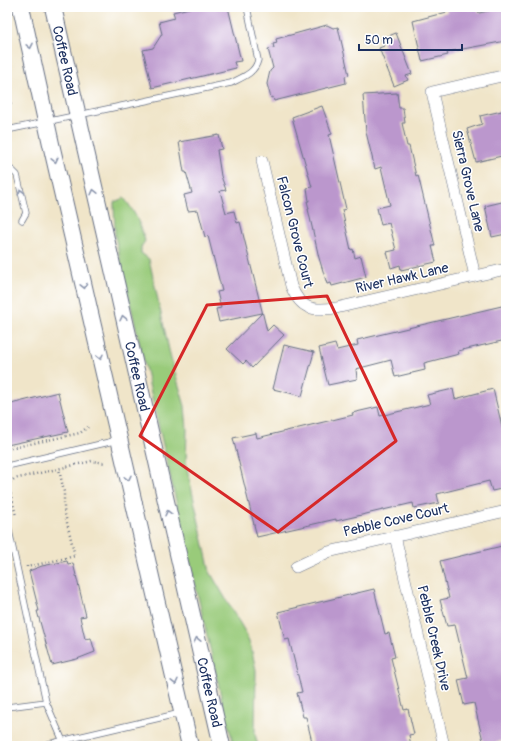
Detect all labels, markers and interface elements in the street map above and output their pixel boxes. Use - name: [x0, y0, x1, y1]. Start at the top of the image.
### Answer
- street label: Coffee Road: [49, 24, 82, 97]
- scale bar: [359, 26, 462, 52]
- text: 50 m: [365, 33, 393, 48]
- one-way arrow: [25, 43, 33, 50]
- street label: Sierra Grove Lane: [448, 129, 488, 234]
- one-way arrow: [50, 156, 58, 163]
- street label: Falcon Grove Court: [273, 174, 317, 290]
- one-way arrow: [91, 188, 99, 195]
- one-way arrow: [17, 189, 26, 196]
- street label: River Hawk Lane: [354, 259, 450, 297]
- one-way arrow: [79, 283, 87, 289]
- one-way arrow: [120, 315, 128, 321]
- street label: Coffee Road: [121, 340, 154, 413]
- one-way arrow: [95, 354, 103, 360]
- one-way arrow: [123, 475, 131, 481]
- street label: Pebble Cove Court: [342, 500, 451, 540]
- one-way arrow: [164, 510, 172, 516]
- street label: Pebble Creek Drive: [414, 584, 454, 692]
- one-way arrow: [193, 637, 201, 643]
- street label: Coffee Road: [193, 656, 226, 729]
- one-way arrow: [170, 679, 178, 685]

